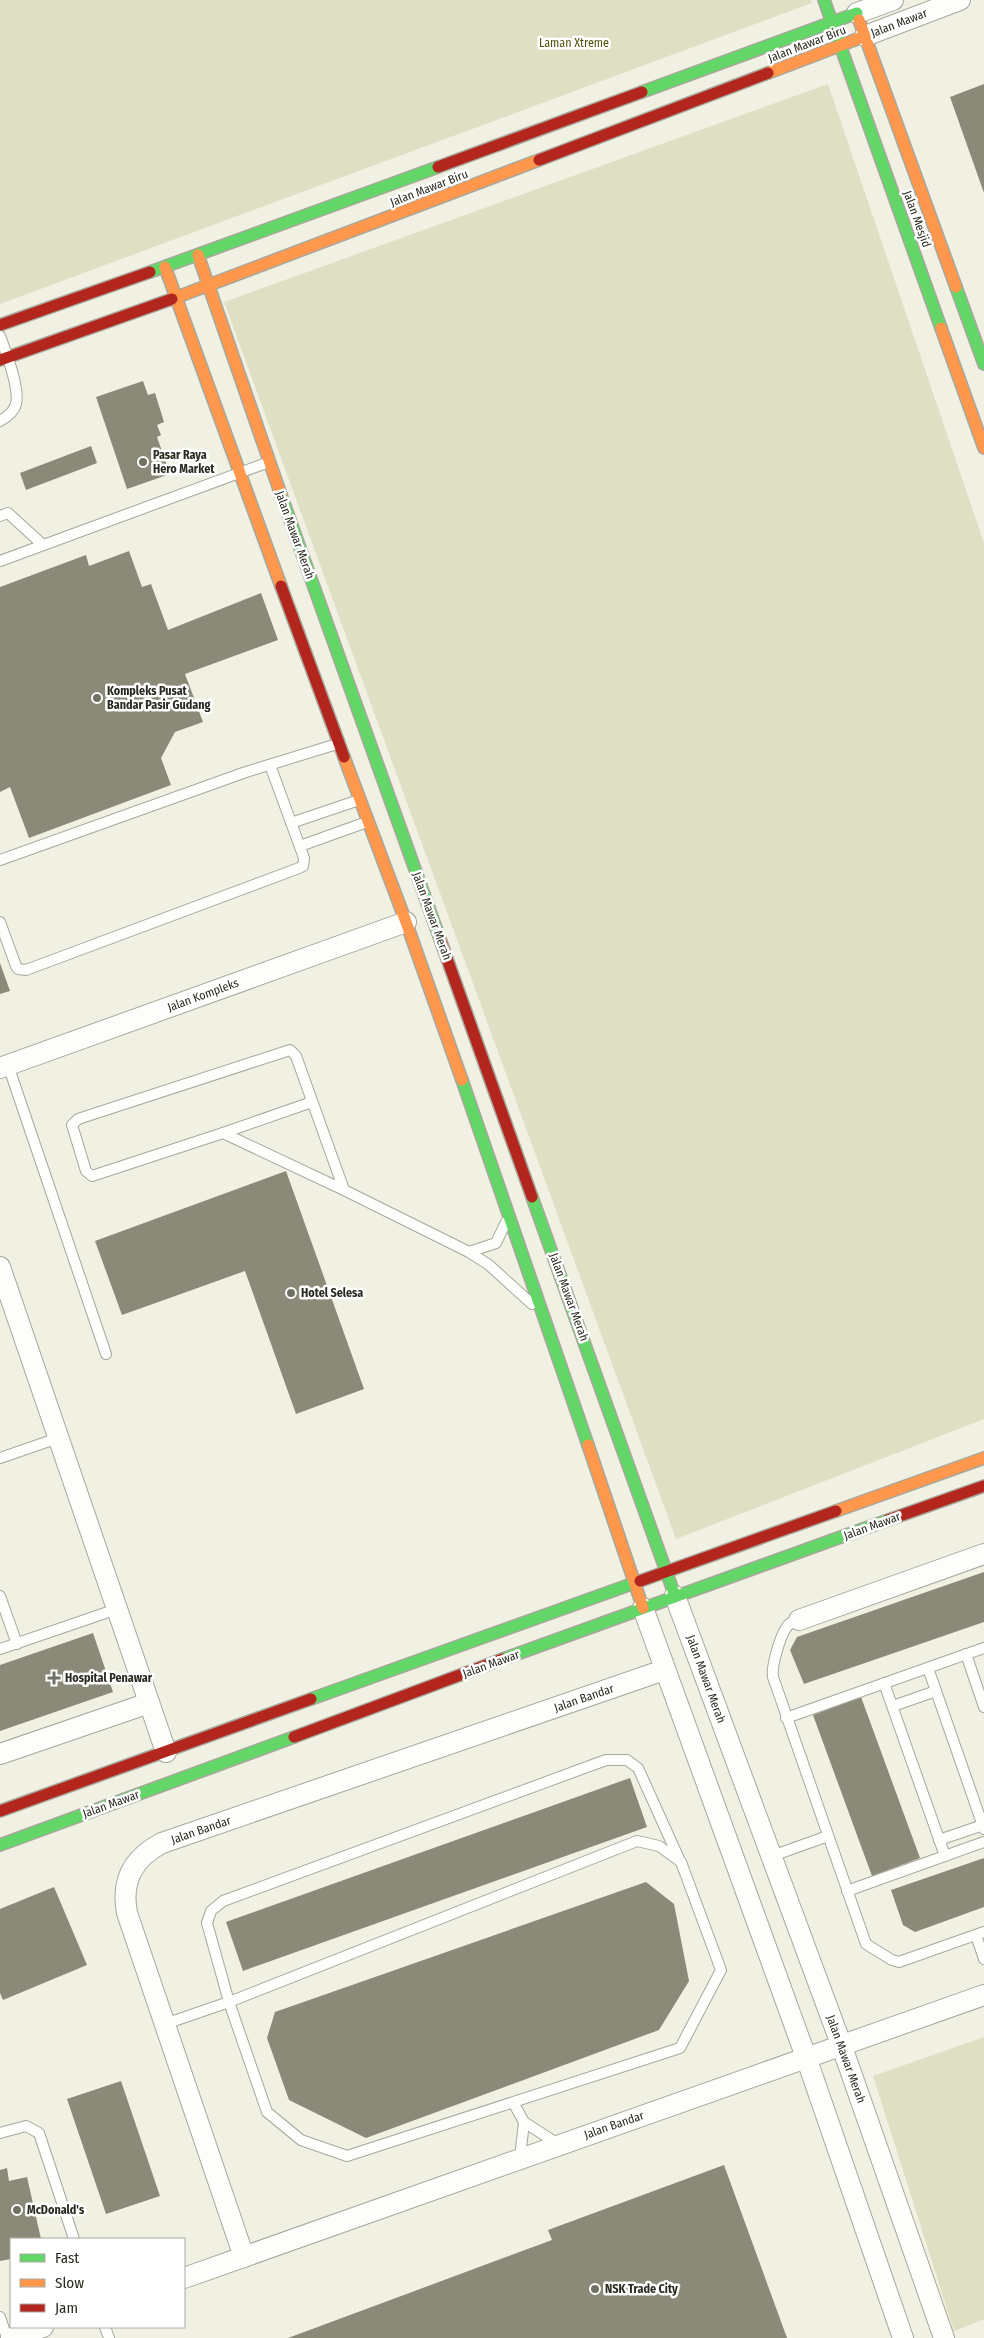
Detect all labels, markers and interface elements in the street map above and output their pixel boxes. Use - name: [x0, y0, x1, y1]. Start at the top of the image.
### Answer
- street label: Jalan Mawar: [869, 6, 930, 40]
- street label: Jalan Mawar Biru: [766, 23, 848, 65]
- park label: Laman Xtreme: [539, 36, 609, 50]
- street label: Jalan Mawar Biru: [388, 167, 470, 209]
- street label: Jalan Mesjid: [900, 189, 934, 249]
- place label: Pasar Raya Hero Market: [153, 448, 215, 476]
- marker: Pasar Raya Hero Market: [137, 456, 149, 468]
- street label: Jalan Mawar Merah: [273, 489, 317, 581]
- place label: Kompleks Pusat Bandar Pasir Gudang: [107, 684, 211, 712]
- marker: Kompleks Pusat Bandar Pasir Gudang: [91, 692, 103, 704]
- street label: Jalan Mawar Merah: [410, 870, 454, 962]
- street label: Jalan Kompleks: [165, 976, 241, 1014]
- street label: Jalan Mawar Merah: [547, 1251, 591, 1343]
- place label: Hotel Selesa: [301, 1286, 363, 1300]
- marker: Hotel Selesa: [285, 1287, 297, 1299]
- street label: Jalan Mawar: [842, 1509, 903, 1543]
- street label: Jalan Mawar Merah: [684, 1633, 728, 1725]
- street label: Jalan Mawar: [461, 1647, 522, 1681]
- marker: Hospital Penawar: [47, 1671, 61, 1685]
- place label: Hospital Penawar: [65, 1671, 153, 1685]
- street label: Jalan Bandar: [552, 1681, 617, 1715]
- street label: Jalan Mawar: [81, 1787, 142, 1821]
- street label: Jalan Bandar: [169, 1813, 234, 1847]
- street label: Jalan Mawar Merah: [824, 2013, 868, 2105]
- street label: Jalan Bandar: [582, 2108, 647, 2142]
- place label: McDonald's: [27, 2203, 85, 2217]
- marker: McDonald's: [11, 2204, 23, 2216]
- legend: [10, 2238, 185, 2328]
- text: Fast: [55, 2249, 79, 2267]
- text: Slow: [55, 2274, 84, 2292]
- place label: NSK Trade City: [605, 2282, 678, 2296]
- marker: NSK Trade City: [589, 2283, 601, 2295]
- text: Jam: [55, 2299, 78, 2317]

